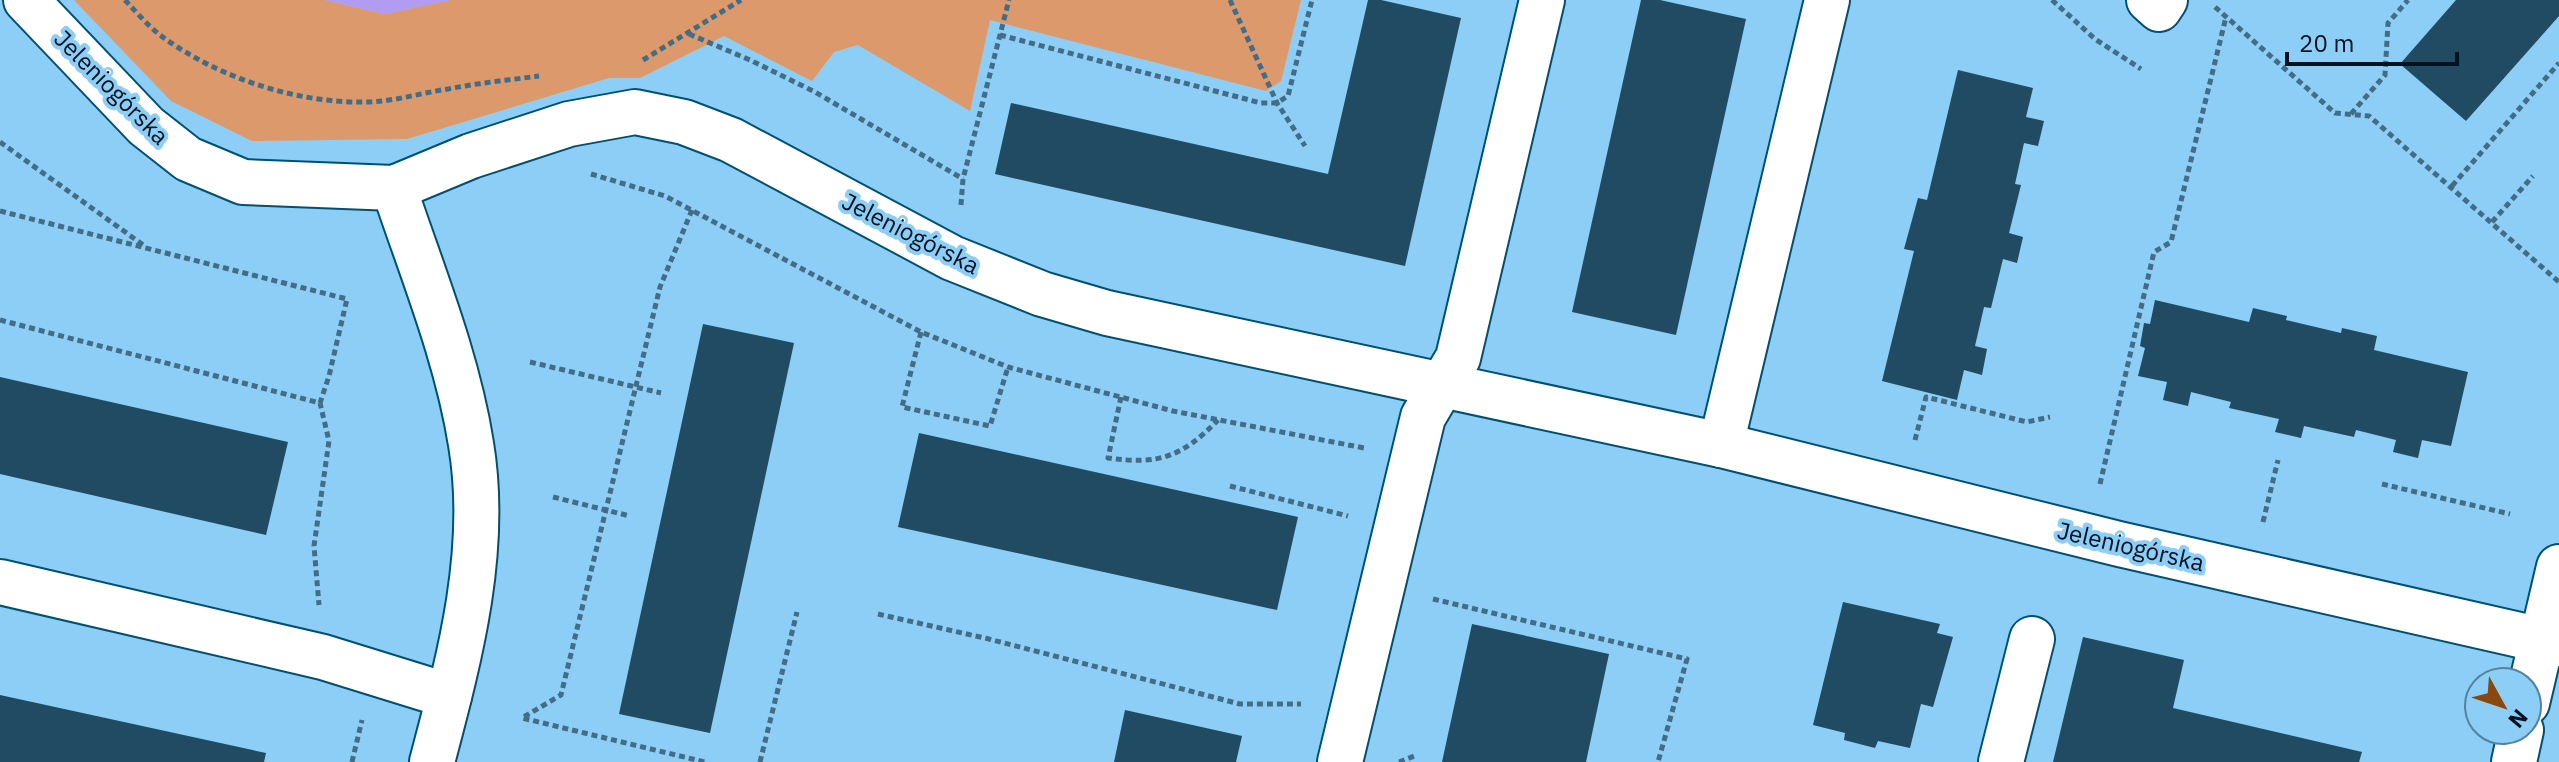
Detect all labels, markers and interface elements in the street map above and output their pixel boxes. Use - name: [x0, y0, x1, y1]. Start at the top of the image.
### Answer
- scale bar: [2287, 16, 2457, 66]
- street label: Jeleniogórska: [48, 23, 176, 151]
- text: 20 m: [2299, 27, 2354, 59]
- street label: Jeleniogórska: [837, 185, 985, 281]
- street label: Jeleniogórska: [2054, 514, 2208, 579]
- north arrow: [2463, 666, 2543, 746]
- text: N: [2502, 704, 2535, 735]

